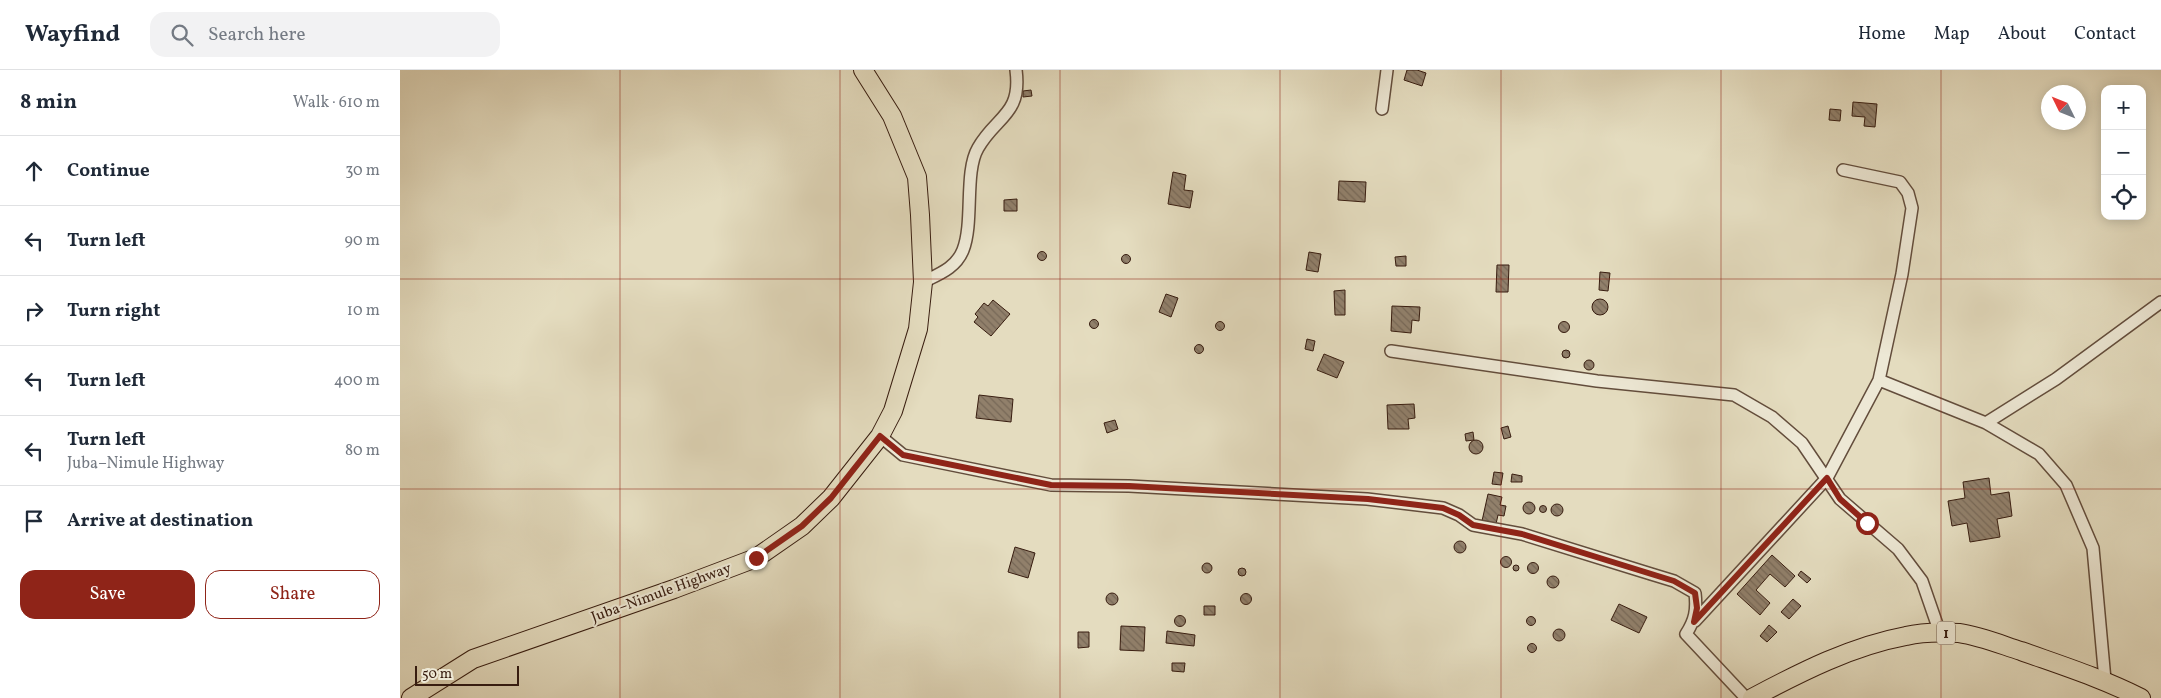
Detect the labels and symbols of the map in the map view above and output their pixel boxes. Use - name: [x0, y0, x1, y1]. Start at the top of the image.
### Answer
- north arrow: [2041, 85, 2086, 130]
- route start: [1856, 512, 1879, 535]
- route end: [745, 547, 768, 570]
- street label: Juba–Nimule Highway: [589, 558, 734, 629]
- road number: 1: [1937, 622, 1955, 644]
- scale bar: [415, 663, 519, 686]

